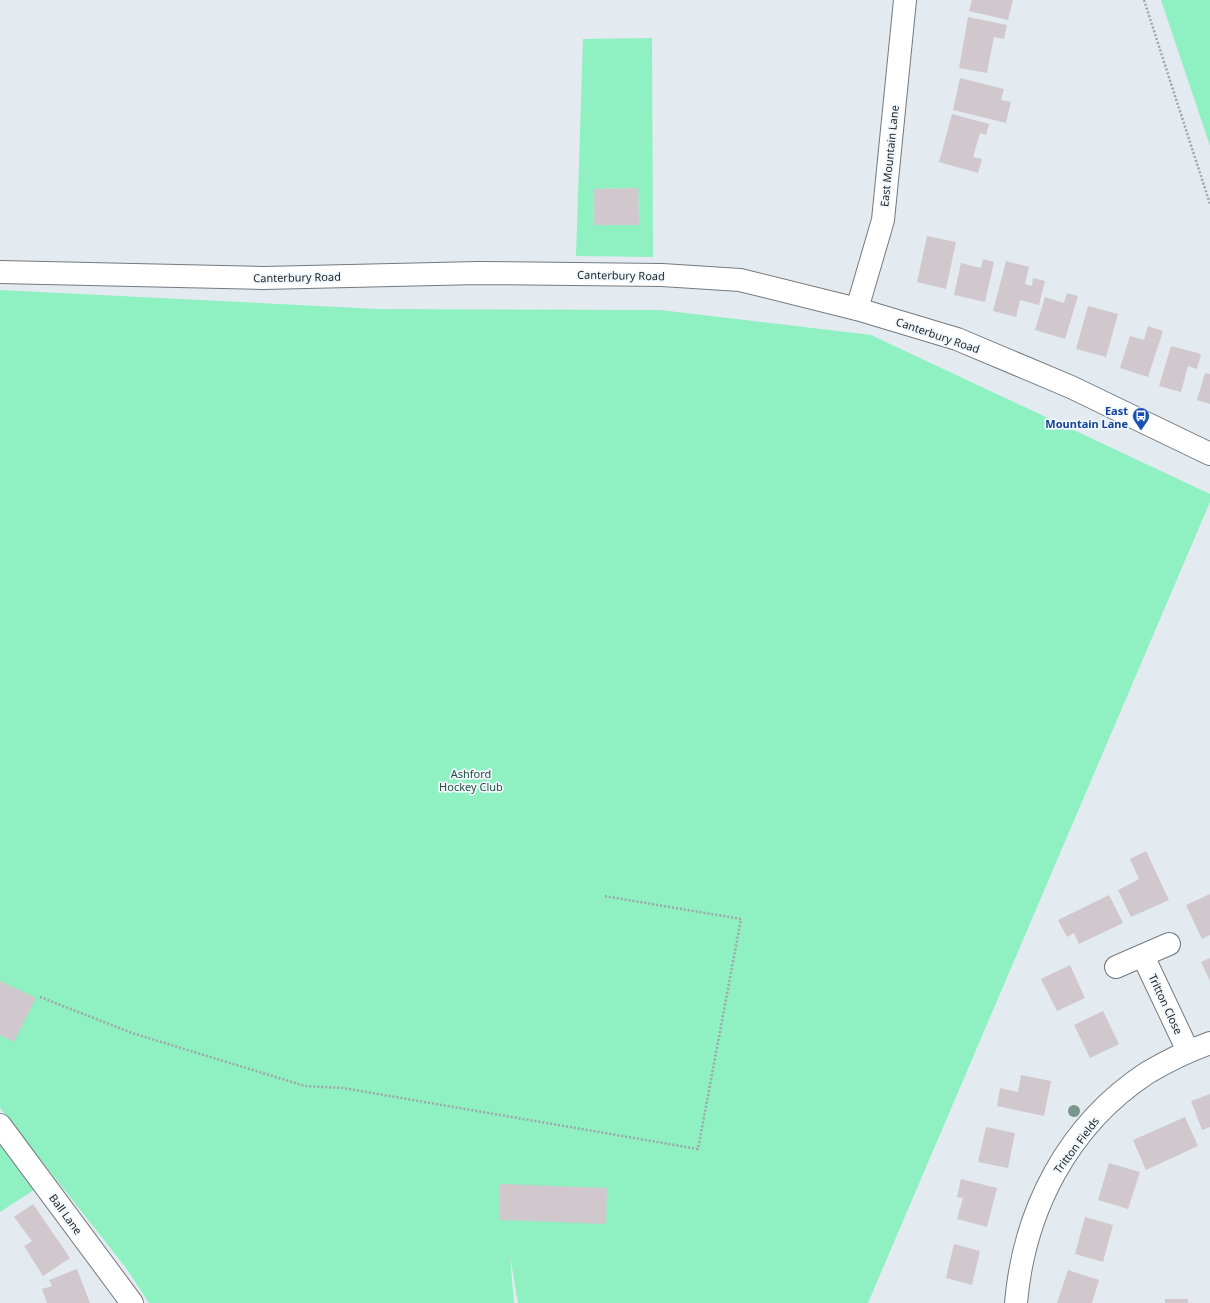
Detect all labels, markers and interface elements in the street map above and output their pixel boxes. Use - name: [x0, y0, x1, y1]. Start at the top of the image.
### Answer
- street label: East Mountain Lane: [876, 104, 902, 208]
- street label: Canterbury Road: [577, 267, 665, 283]
- street label: Canterbury Road: [253, 269, 341, 285]
- street label: Canterbury Road: [894, 314, 982, 356]
- place label: East Mountain Lane: [1045, 403, 1128, 431]
- bus stop icon: East Mountain Lane: [1131, 406, 1151, 431]
- park label: Ashford Hockey Club: [439, 766, 503, 794]
- street label: Tritton Close: [1145, 971, 1187, 1037]
- street label: Tritton Fields: [1050, 1114, 1102, 1176]
- street label: Ball Lane: [46, 1191, 86, 1237]

